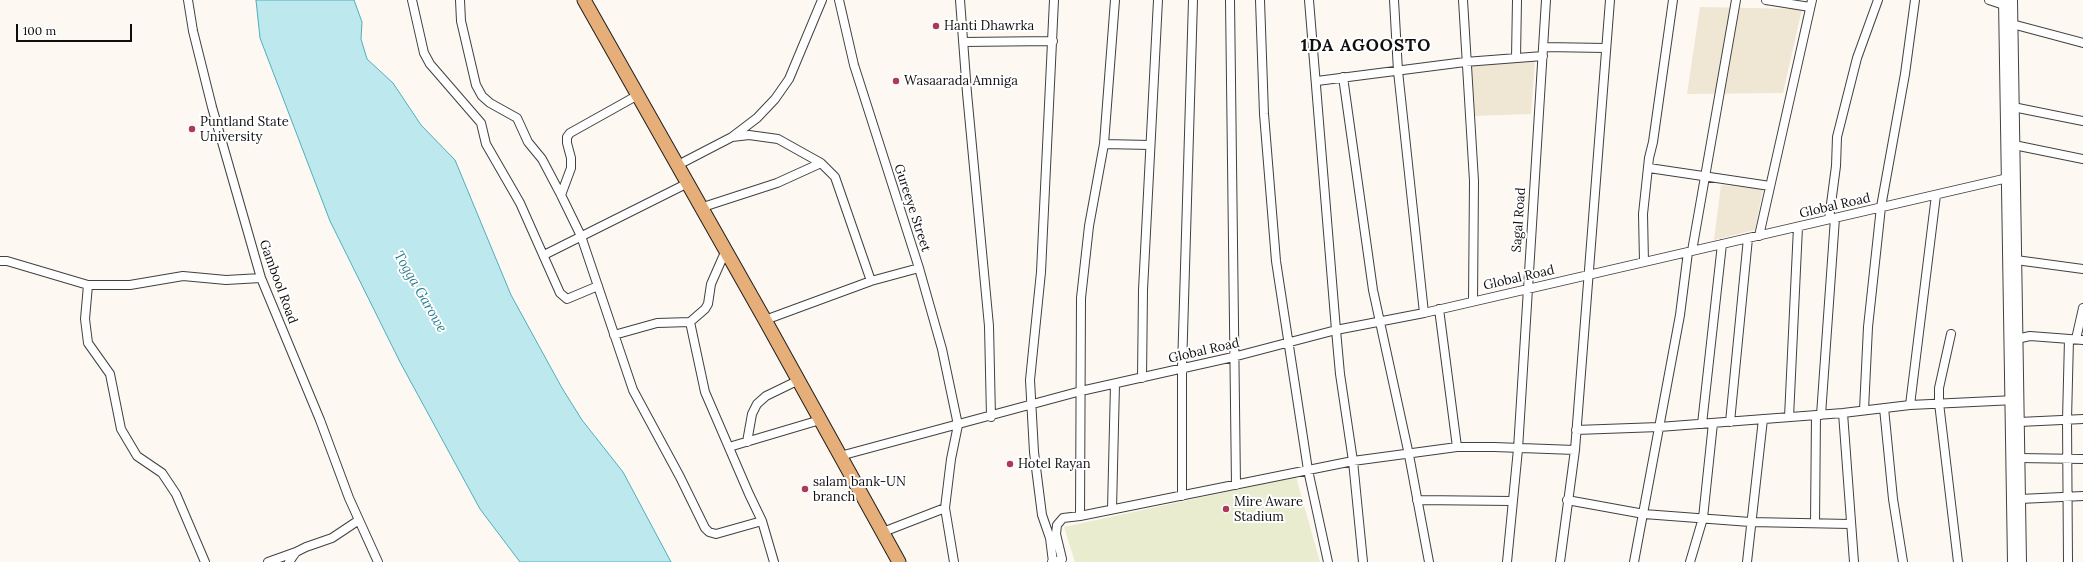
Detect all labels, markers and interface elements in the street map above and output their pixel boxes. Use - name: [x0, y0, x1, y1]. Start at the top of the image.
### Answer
- scale bar: [18, 16, 134, 42]
- place label: Hanti Dhawrka: [944, 18, 1034, 34]
- marker: Hanti Dhawrka: [931, 21, 941, 31]
- text: 100 m: [23, 23, 56, 38]
- district label: 1DA AGOOSTO: [1301, 36, 1431, 56]
- place label: Wasaarada Amniga: [904, 73, 1018, 89]
- marker: Wasaarada Amniga: [891, 76, 901, 86]
- place label: Puntland State University: [200, 114, 289, 145]
- marker: Puntland State University: [187, 124, 197, 134]
- street label: Gureeye Street: [890, 162, 934, 254]
- street label: Sagal Road: [1509, 187, 1529, 253]
- street label: Global Road: [1798, 190, 1872, 222]
- street label: Gambool Road: [256, 238, 300, 326]
- water label: Togga Garowe: [390, 248, 450, 336]
- street label: Global Road: [1482, 262, 1556, 294]
- street label: Global Road: [1167, 335, 1241, 367]
- place label: Hotel Rayan: [1018, 456, 1091, 472]
- marker: Hotel Rayan: [1005, 459, 1015, 469]
- place label: salam bank-UN branch: [813, 474, 906, 505]
- marker: salam bank-UN branch: [800, 484, 810, 494]
- place label: Mire Aware Stadium: [1234, 494, 1303, 525]
- marker: Mire Aware Stadium: [1221, 504, 1231, 514]

